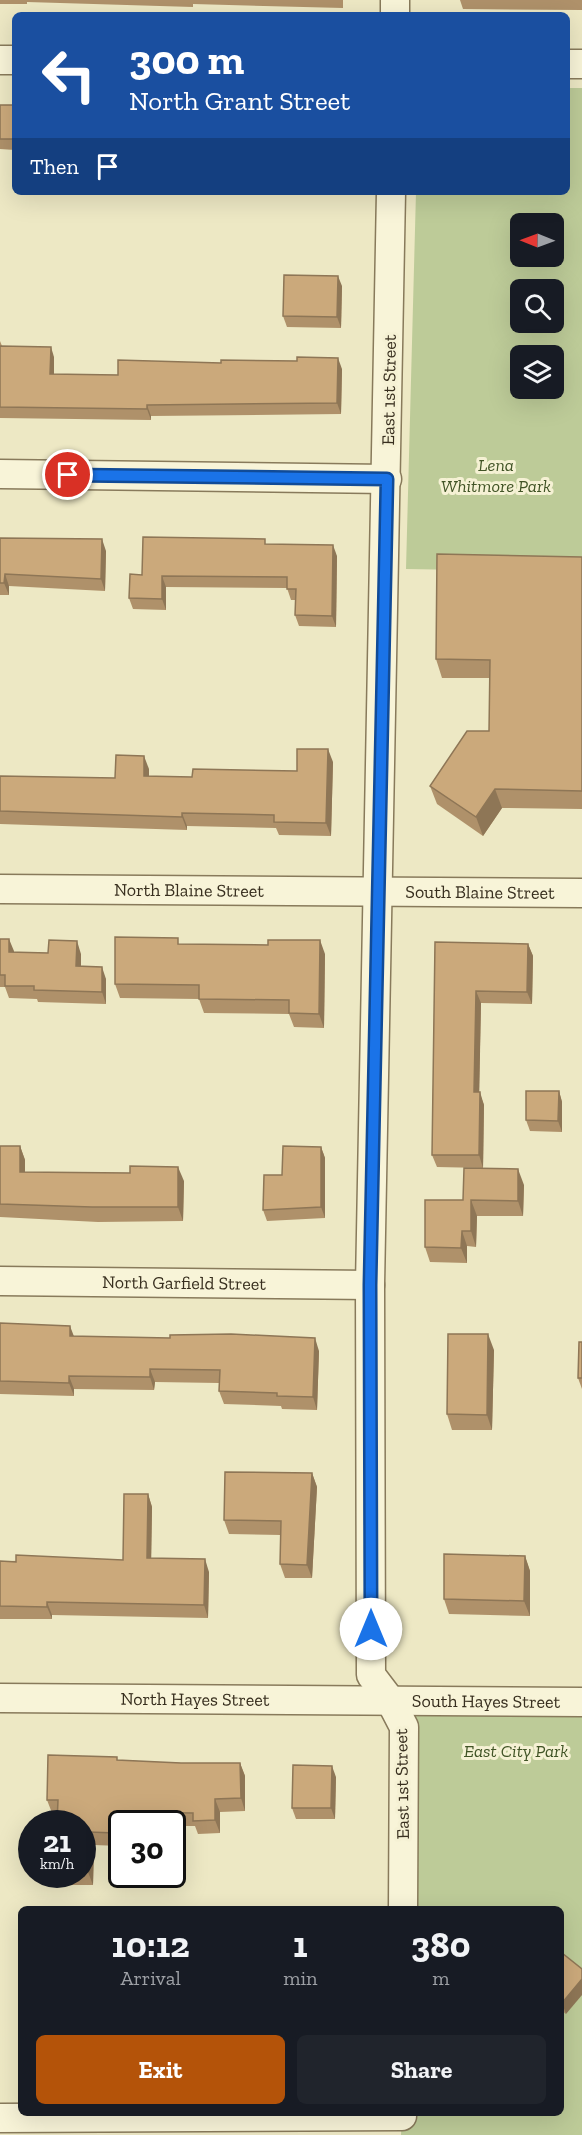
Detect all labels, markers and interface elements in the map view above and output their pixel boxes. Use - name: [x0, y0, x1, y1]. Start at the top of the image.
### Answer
- text: 300 m: [129, 34, 244, 85]
- icon: left: [30, 36, 108, 114]
- text: North Grant Street: [129, 85, 350, 117]
- icon: arrive: [91, 150, 124, 183]
- text: Then: [30, 153, 79, 180]
- north arrow: [510, 213, 564, 267]
- map controls: [510, 213, 564, 399]
- button: search: [510, 279, 564, 333]
- street label: East 1st Street: [377, 334, 401, 446]
- button: layers: [510, 345, 564, 399]
- pin: [42, 449, 93, 500]
- park label: Lena Whitmore Park: [441, 454, 551, 497]
- icon: arrive: [51, 458, 84, 491]
- street label: North Blaine Street: [114, 879, 264, 902]
- street label: South Blaine Street: [405, 881, 555, 904]
- street label: North Garfield Street: [102, 1271, 266, 1295]
- position arrow: [339, 1597, 403, 1661]
- street label: North Hayes Street: [120, 1688, 270, 1711]
- street label: South Hayes Street: [412, 1690, 561, 1713]
- street label: East 1st Street: [390, 1728, 414, 1840]
- park label: East City Park: [464, 1740, 568, 1762]
- speed limit sign: 30: [108, 1810, 186, 1888]
- text: 21: [43, 1824, 71, 1860]
- text: km/h: [40, 1855, 74, 1873]
- text: 10:12: [112, 1923, 190, 1966]
- text: 1: [293, 1923, 308, 1966]
- text: 380: [411, 1923, 470, 1966]
- text: Arrival: [120, 1966, 181, 1990]
- text: min: [283, 1966, 318, 1990]
- text: m: [432, 1966, 449, 1990]
- button: Exit: [36, 2035, 285, 2104]
- button: Share: [297, 2035, 546, 2104]

